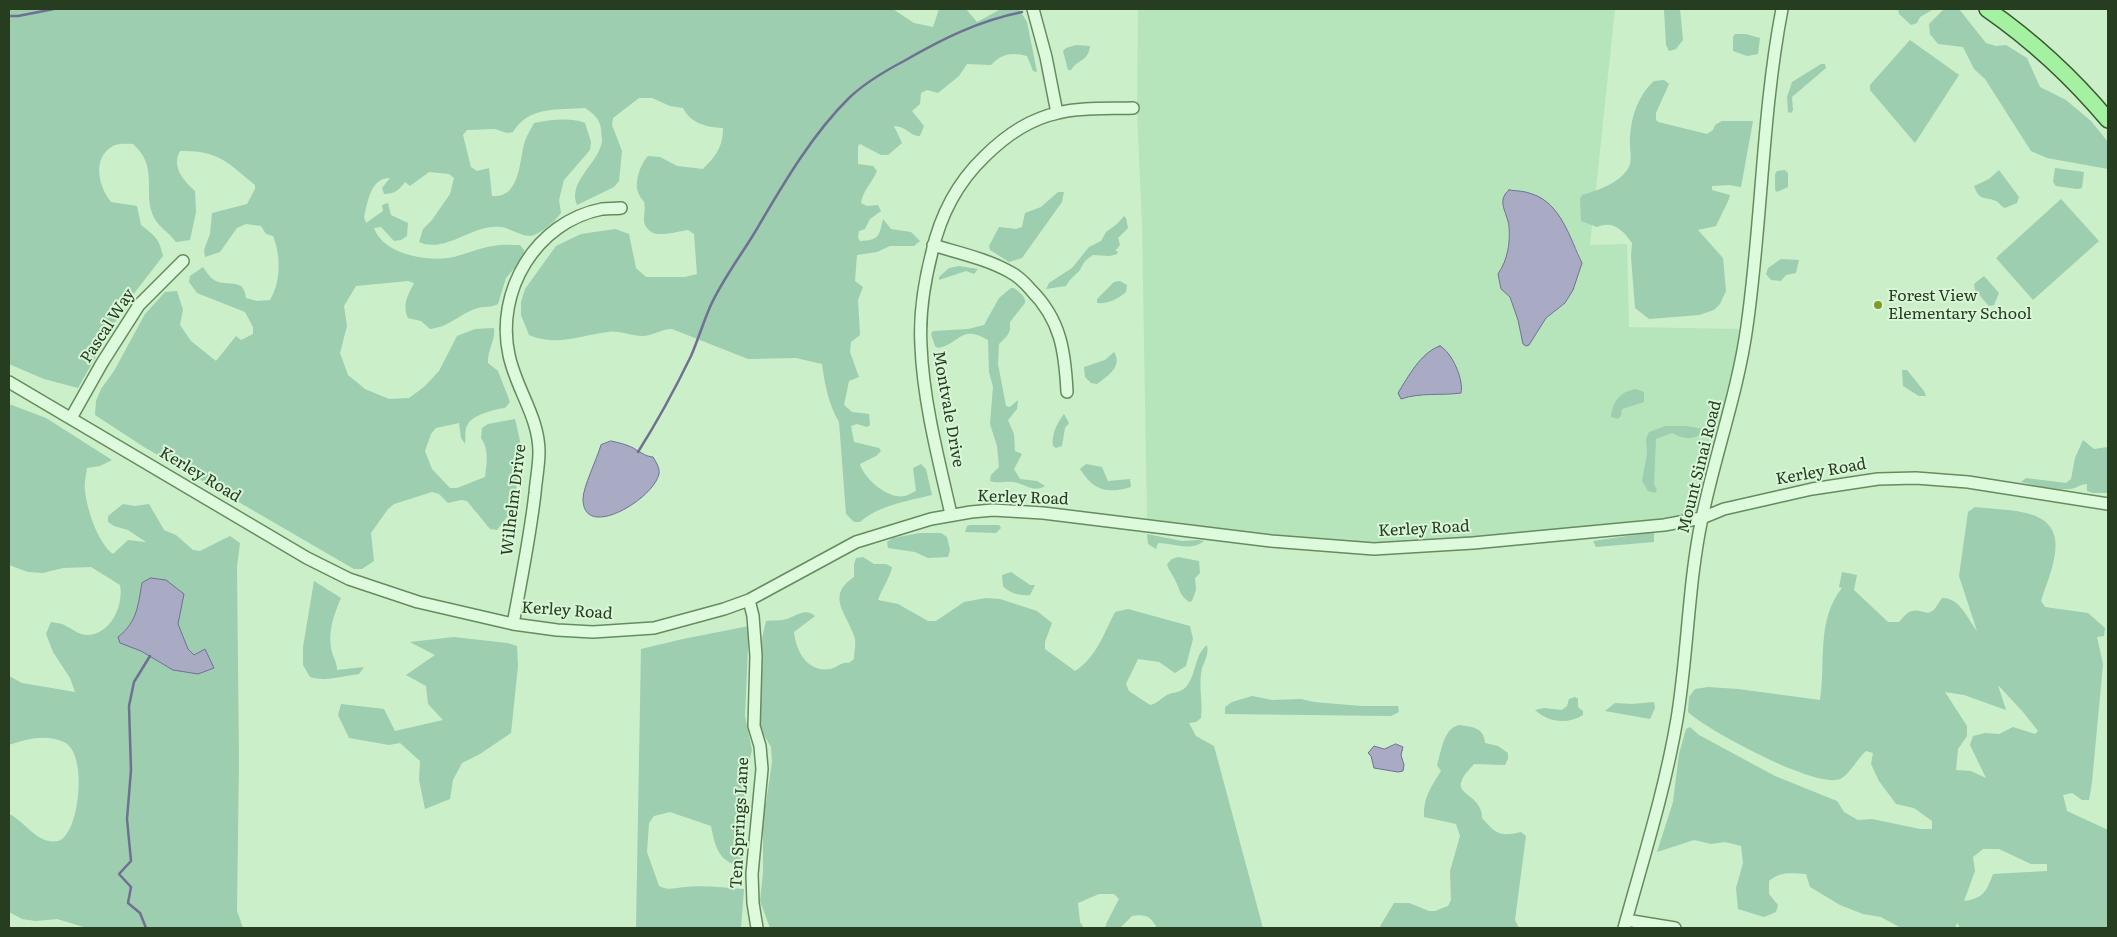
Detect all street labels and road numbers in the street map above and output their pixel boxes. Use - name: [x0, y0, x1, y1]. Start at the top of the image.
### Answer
- street label: Pascal Way: [77, 285, 139, 367]
- street label: Montvale Drive: [928, 349, 968, 469]
- street label: Mount Sinai Road: [1674, 399, 1726, 535]
- street label: Kerley Road: [156, 443, 244, 507]
- street label: Wilhelm Drive: [498, 443, 530, 557]
- street label: Kerley Road: [1774, 455, 1868, 489]
- street label: Kerley Road: [977, 487, 1069, 509]
- street label: Kerley Road: [1378, 517, 1470, 541]
- street label: Kerley Road: [521, 598, 613, 624]
- street label: Ten Springs Lane: [727, 757, 753, 889]

